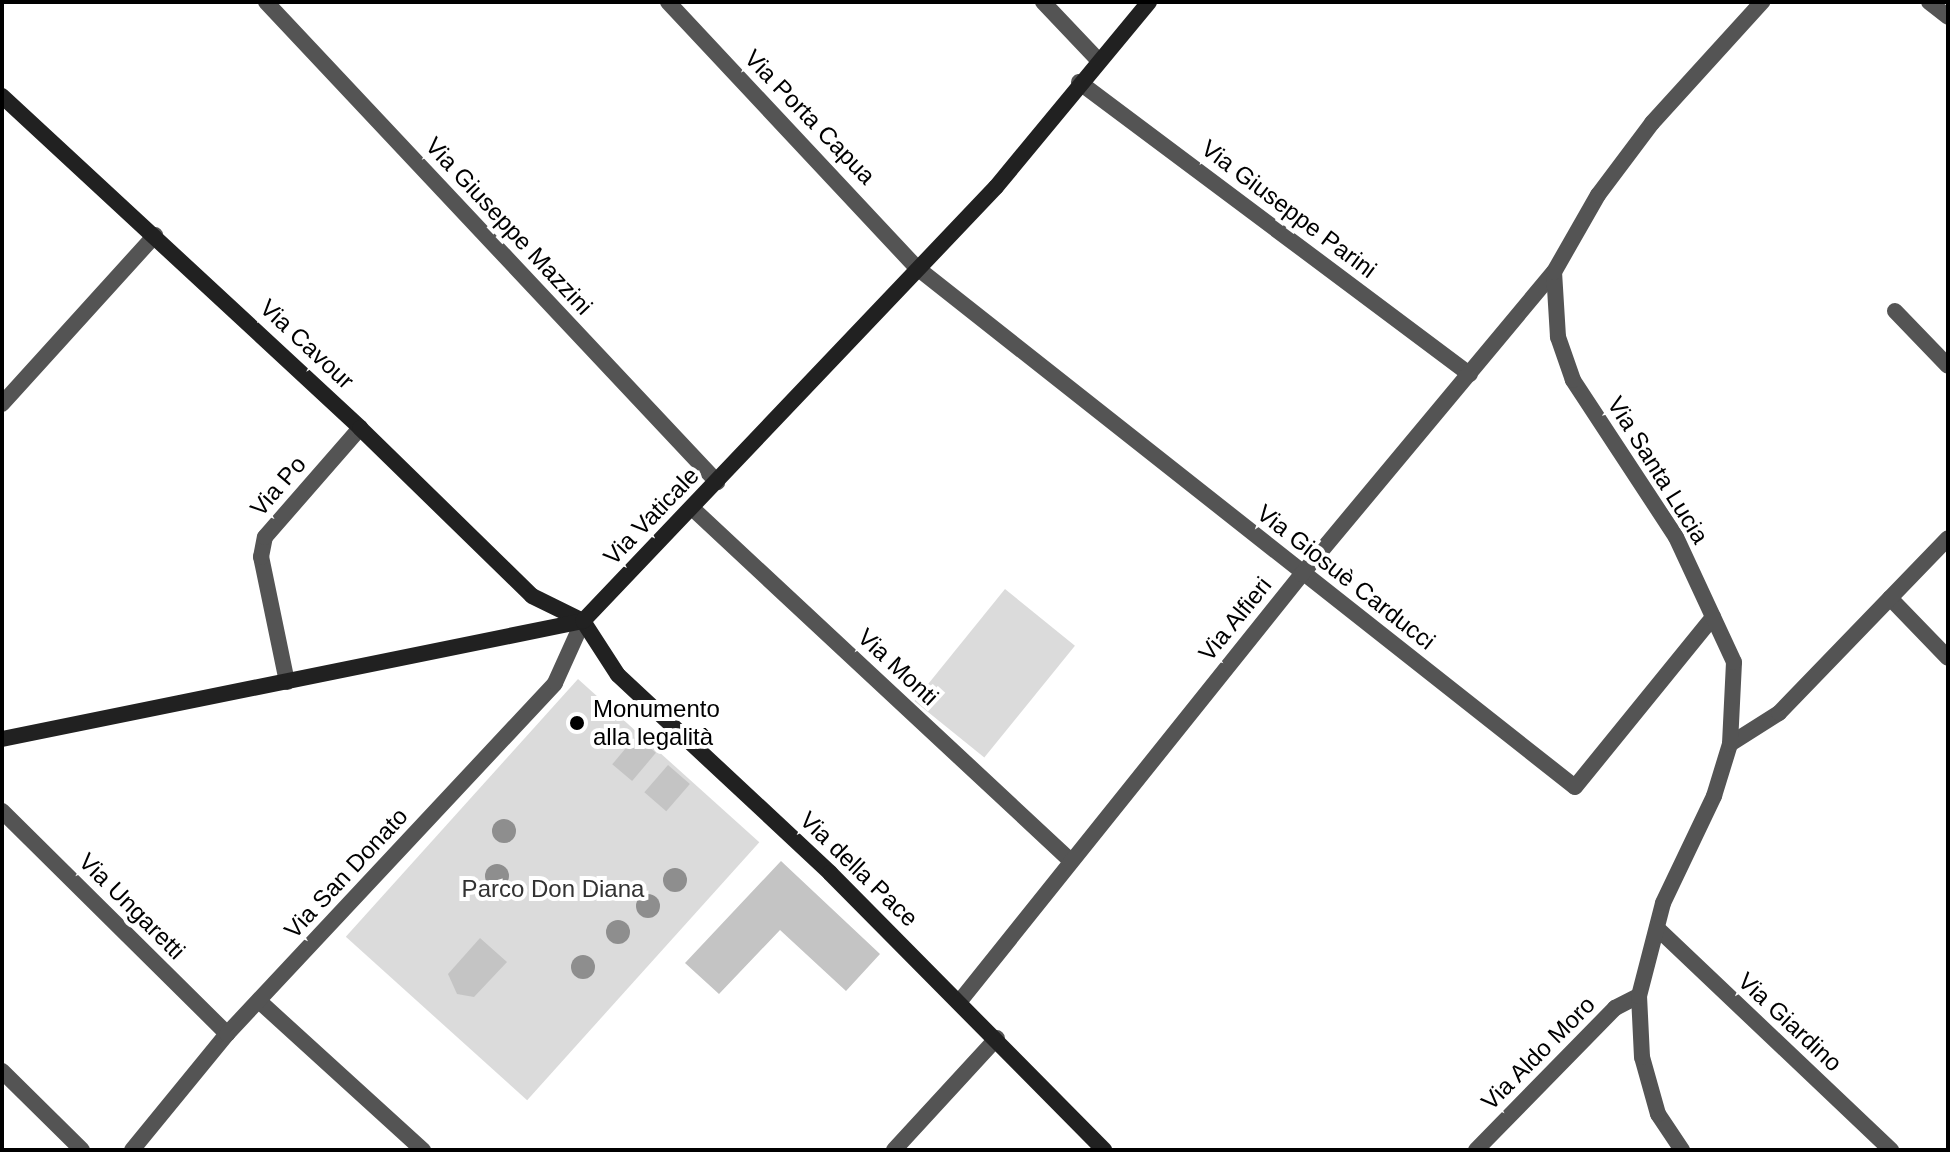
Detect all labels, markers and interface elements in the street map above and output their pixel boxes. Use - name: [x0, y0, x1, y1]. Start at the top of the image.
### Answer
- street label: Via Porta Capua: [739, 44, 881, 190]
- street label: Via Giuseppe Mazzini: [419, 131, 599, 321]
- street label: Via Giuseppe Parini: [1196, 134, 1382, 284]
- street label: Via Cavour: [254, 293, 360, 395]
- street label: Via Santa Lucia: [1601, 391, 1715, 549]
- street label: Via Po: [244, 450, 312, 522]
- street label: Via Vaticale: [597, 461, 705, 571]
- street label: Via Giosuè Carducci: [1251, 498, 1441, 656]
- street label: Via Alfieri: [1192, 571, 1278, 667]
- street label: Via Monti: [852, 623, 944, 711]
- place label: Monumento alla legalità: [593, 695, 720, 751]
- marker: Monumento alla legalità: [568, 714, 586, 732]
- street label: Via San Donato: [278, 802, 414, 944]
- street label: Via della Pace: [794, 806, 924, 932]
- street label: Via Ungaretti: [73, 847, 191, 965]
- park label: Parco Don Diana: [462, 875, 644, 903]
- street label: Via Giardino: [1732, 967, 1848, 1077]
- street label: Via Aldo Moro: [1475, 990, 1601, 1116]

